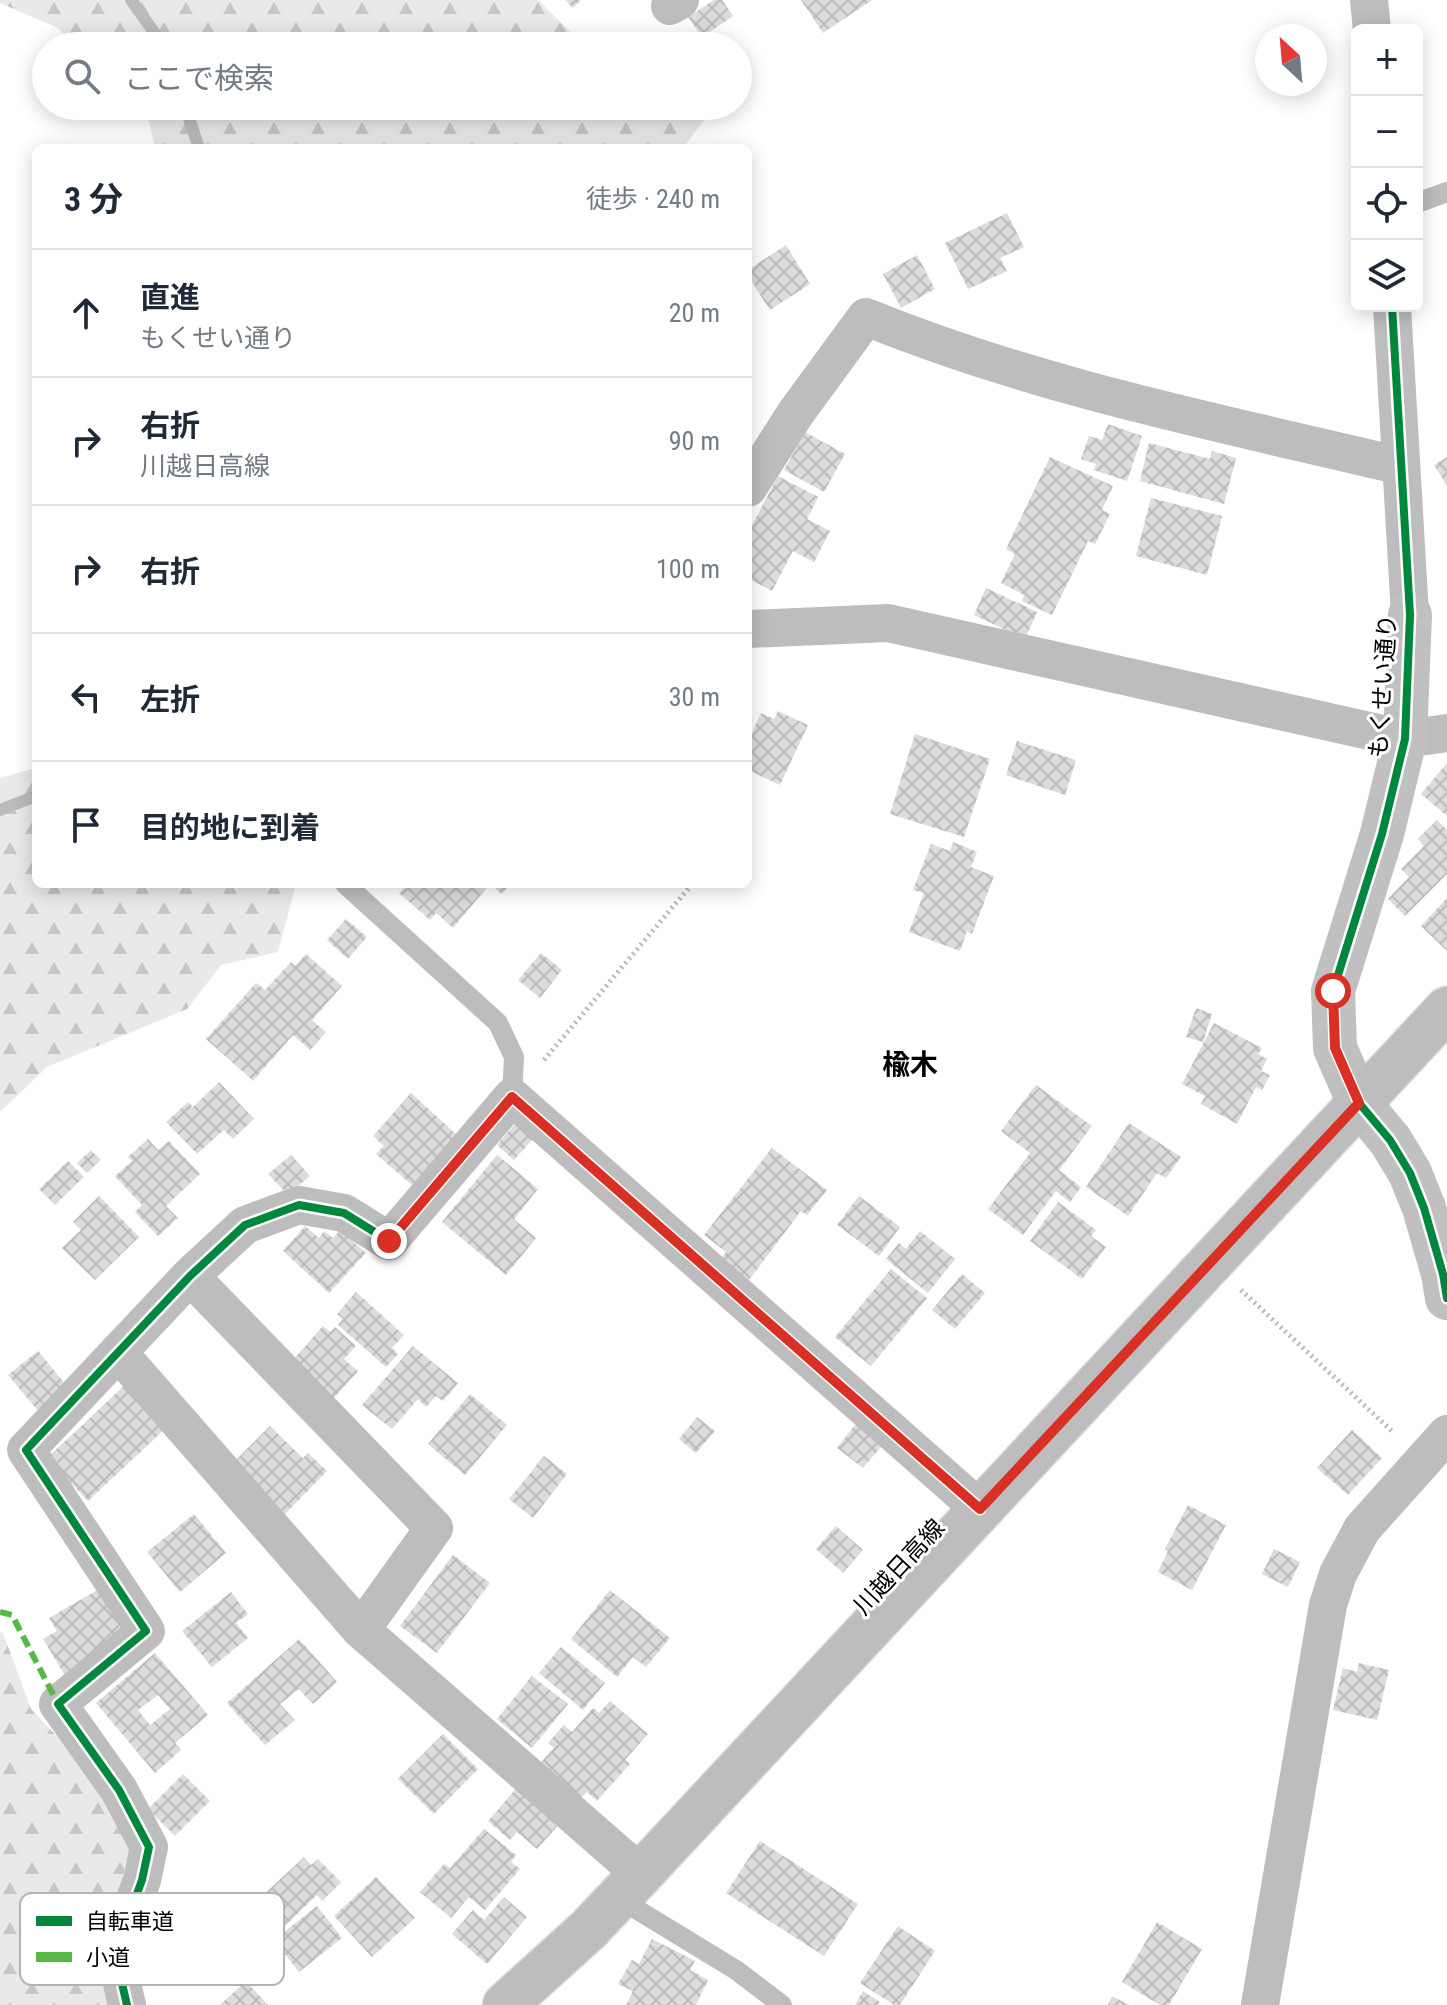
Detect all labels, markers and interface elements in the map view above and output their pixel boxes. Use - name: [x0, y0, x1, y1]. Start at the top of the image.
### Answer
- north arrow: [1255, 24, 1327, 96]
- map controls: [1351, 24, 1423, 312]
- button: +: [1351, 24, 1423, 96]
- search box: [32, 32, 752, 120]
- icon: search: [60, 54, 104, 98]
- text: ここで検索: [124, 61, 274, 96]
- button: −: [1351, 96, 1423, 168]
- button: locate: [1351, 168, 1423, 240]
- text: 3 分: [64, 179, 123, 219]
- text: 徒歩 · 240 m: [586, 184, 720, 214]
- button: layers: [1351, 240, 1423, 312]
- text: 直進: [140, 280, 200, 315]
- icon: ahead: [64, 291, 108, 335]
- text: 20 m: [669, 298, 720, 328]
- text: もくせい通り: [140, 323, 296, 353]
- text: 右折: [140, 408, 200, 443]
- icon: right: [64, 419, 108, 463]
- text: 90 m: [669, 426, 720, 456]
- text: 川越日高線: [140, 451, 270, 481]
- icon: right: [64, 547, 108, 591]
- text: 右折: [140, 554, 200, 589]
- text: 100 m: [656, 554, 720, 584]
- street label: もくせい通り: [1364, 613, 1402, 759]
- icon: left: [64, 675, 108, 719]
- text: 左折: [140, 682, 200, 717]
- text: 30 m: [669, 682, 720, 712]
- icon: arrive: [64, 803, 108, 847]
- text: 目的地に到着: [140, 810, 320, 845]
- route start: [1315, 973, 1351, 1009]
- district label: 楡木: [882, 1048, 938, 1081]
- route end: [371, 1223, 407, 1259]
- street label: 川越日高線: [848, 1514, 950, 1620]
- legend: [20, 1893, 284, 1985]
- text: 自転車道: [86, 1909, 174, 1934]
- text: 小道: [86, 1945, 130, 1970]

